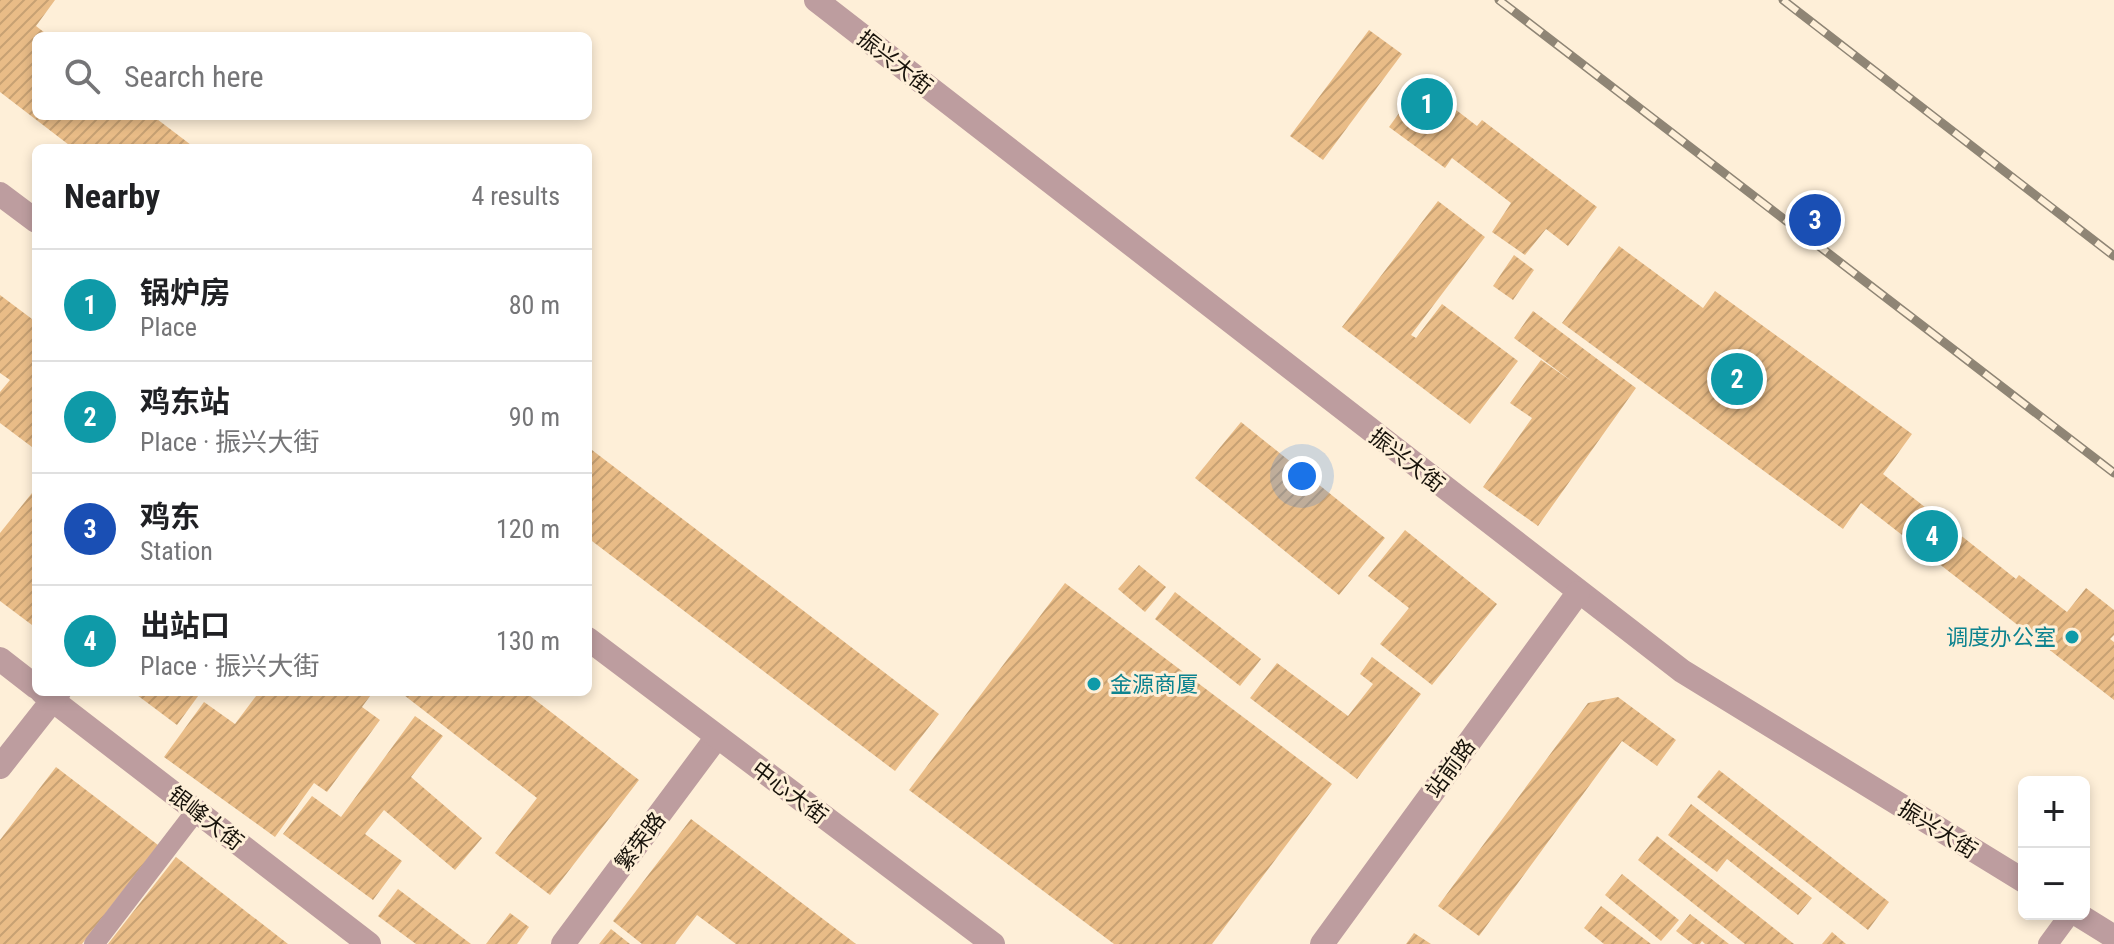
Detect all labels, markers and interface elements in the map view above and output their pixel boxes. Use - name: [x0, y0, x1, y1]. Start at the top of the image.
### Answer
- street label: 振兴大街: [852, 25, 937, 99]
- search box: [32, 32, 592, 120]
- icon: search: [60, 54, 104, 98]
- text: Search here: [124, 59, 264, 94]
- pin: 1: [1401, 74, 1453, 134]
- text: Nearby: [64, 176, 160, 216]
- text: 4 results: [471, 181, 560, 211]
- pin: 3: [1789, 190, 1841, 250]
- text: 锅炉房: [140, 275, 230, 310]
- text: 1: [83, 290, 97, 320]
- text: 80 m: [509, 290, 560, 320]
- text: Place: [140, 312, 197, 342]
- pin: 2: [1711, 349, 1763, 409]
- text: 鸡东站: [140, 384, 230, 419]
- text: 2: [83, 402, 97, 432]
- text: 90 m: [509, 402, 560, 432]
- street label: 振兴大街: [1364, 423, 1449, 497]
- text: Place · 振兴大街: [140, 427, 319, 457]
- your location: [1282, 456, 1322, 496]
- text: 鸡东: [140, 499, 200, 534]
- pin: 4: [1906, 506, 1958, 566]
- text: 3: [83, 514, 97, 544]
- text: 120 m: [496, 514, 560, 544]
- text: Station: [140, 536, 213, 566]
- text: 出站口: [140, 608, 230, 643]
- place label: 调度办公室: [1946, 625, 2056, 650]
- text: 4: [83, 626, 97, 656]
- text: 130 m: [496, 626, 560, 656]
- marker: 调度办公室: [2063, 628, 2081, 646]
- text: Place · 振兴大街: [140, 651, 319, 681]
- place label: 金源商厦: [1110, 672, 1198, 697]
- marker: 金源商厦: [1085, 675, 1103, 693]
- street label: 站前路: [1421, 734, 1480, 802]
- street label: 中心大街: [747, 756, 832, 829]
- map controls: [2018, 776, 2090, 920]
- button: +: [2018, 776, 2090, 848]
- street label: 银峰大街: [163, 781, 248, 855]
- street label: 振兴大街: [1894, 796, 1982, 863]
- street label: 繁荣路: [611, 807, 670, 875]
- button: −: [2018, 848, 2090, 920]

